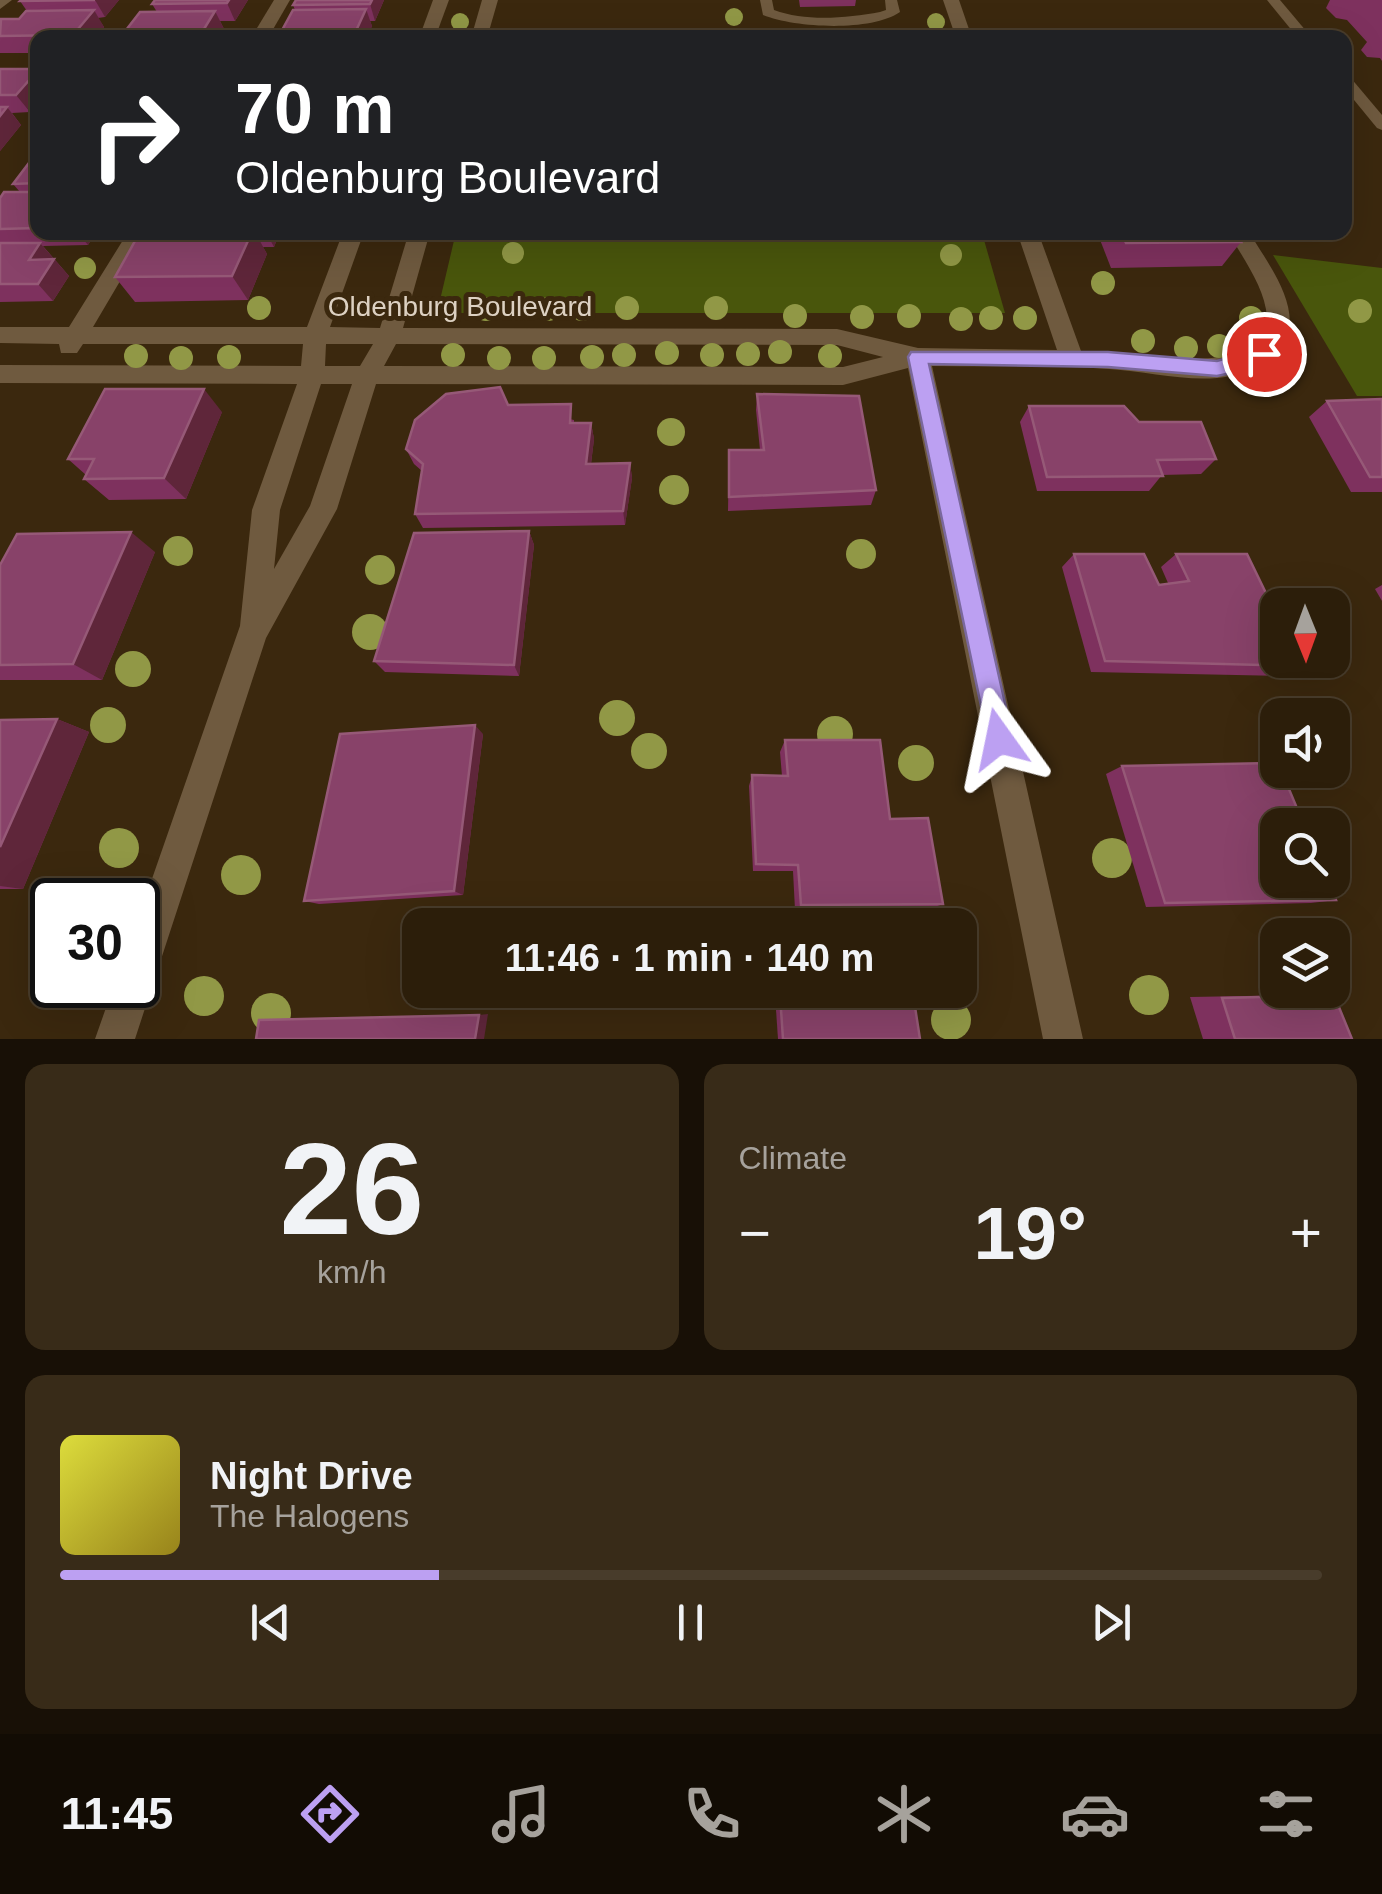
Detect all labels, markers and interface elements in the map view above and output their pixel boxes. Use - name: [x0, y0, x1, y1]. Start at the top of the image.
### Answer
- icon: right: [70, 70, 200, 200]
- text: 70 m: [235, 70, 395, 148]
- text: Oldenburg Boulevard: [235, 152, 660, 203]
- street label: Oldenburg Boulevard: [328, 291, 592, 322]
- pin: [1222, 312, 1307, 397]
- icon: arrive: [1237, 327, 1292, 382]
- north arrow: [1260, 588, 1350, 678]
- map controls: [1260, 588, 1350, 1008]
- position arrow: [947, 687, 1051, 791]
- button: sound: [1260, 698, 1350, 788]
- button: search: [1260, 808, 1350, 898]
- speed limit sign: 30: [30, 878, 160, 1008]
- button: layers: [1260, 918, 1350, 1008]
- text: 11:46 · 1 min · 140 m: [505, 937, 874, 979]
- text: 26: [279, 1116, 424, 1262]
- text: Climate: [739, 1140, 847, 1176]
- text: 19°: [974, 1191, 1087, 1275]
- text: −: [739, 1202, 771, 1264]
- text: +: [1290, 1202, 1322, 1264]
- text: km/h: [317, 1254, 386, 1290]
- text: Night Drive: [210, 1455, 413, 1497]
- text: The Halogens: [210, 1498, 409, 1534]
- icon: previous: [243, 1595, 298, 1650]
- icon: pause: [663, 1595, 718, 1650]
- icon: next: [1084, 1595, 1139, 1650]
- icon: directions: [295, 1779, 365, 1849]
- icon: music: [486, 1779, 556, 1849]
- icon: phone: [677, 1779, 747, 1849]
- icon: climate: [869, 1779, 939, 1849]
- icon: car: [1060, 1779, 1130, 1849]
- icon: filters: [1251, 1779, 1321, 1849]
- text: 11:45: [61, 1788, 173, 1839]

